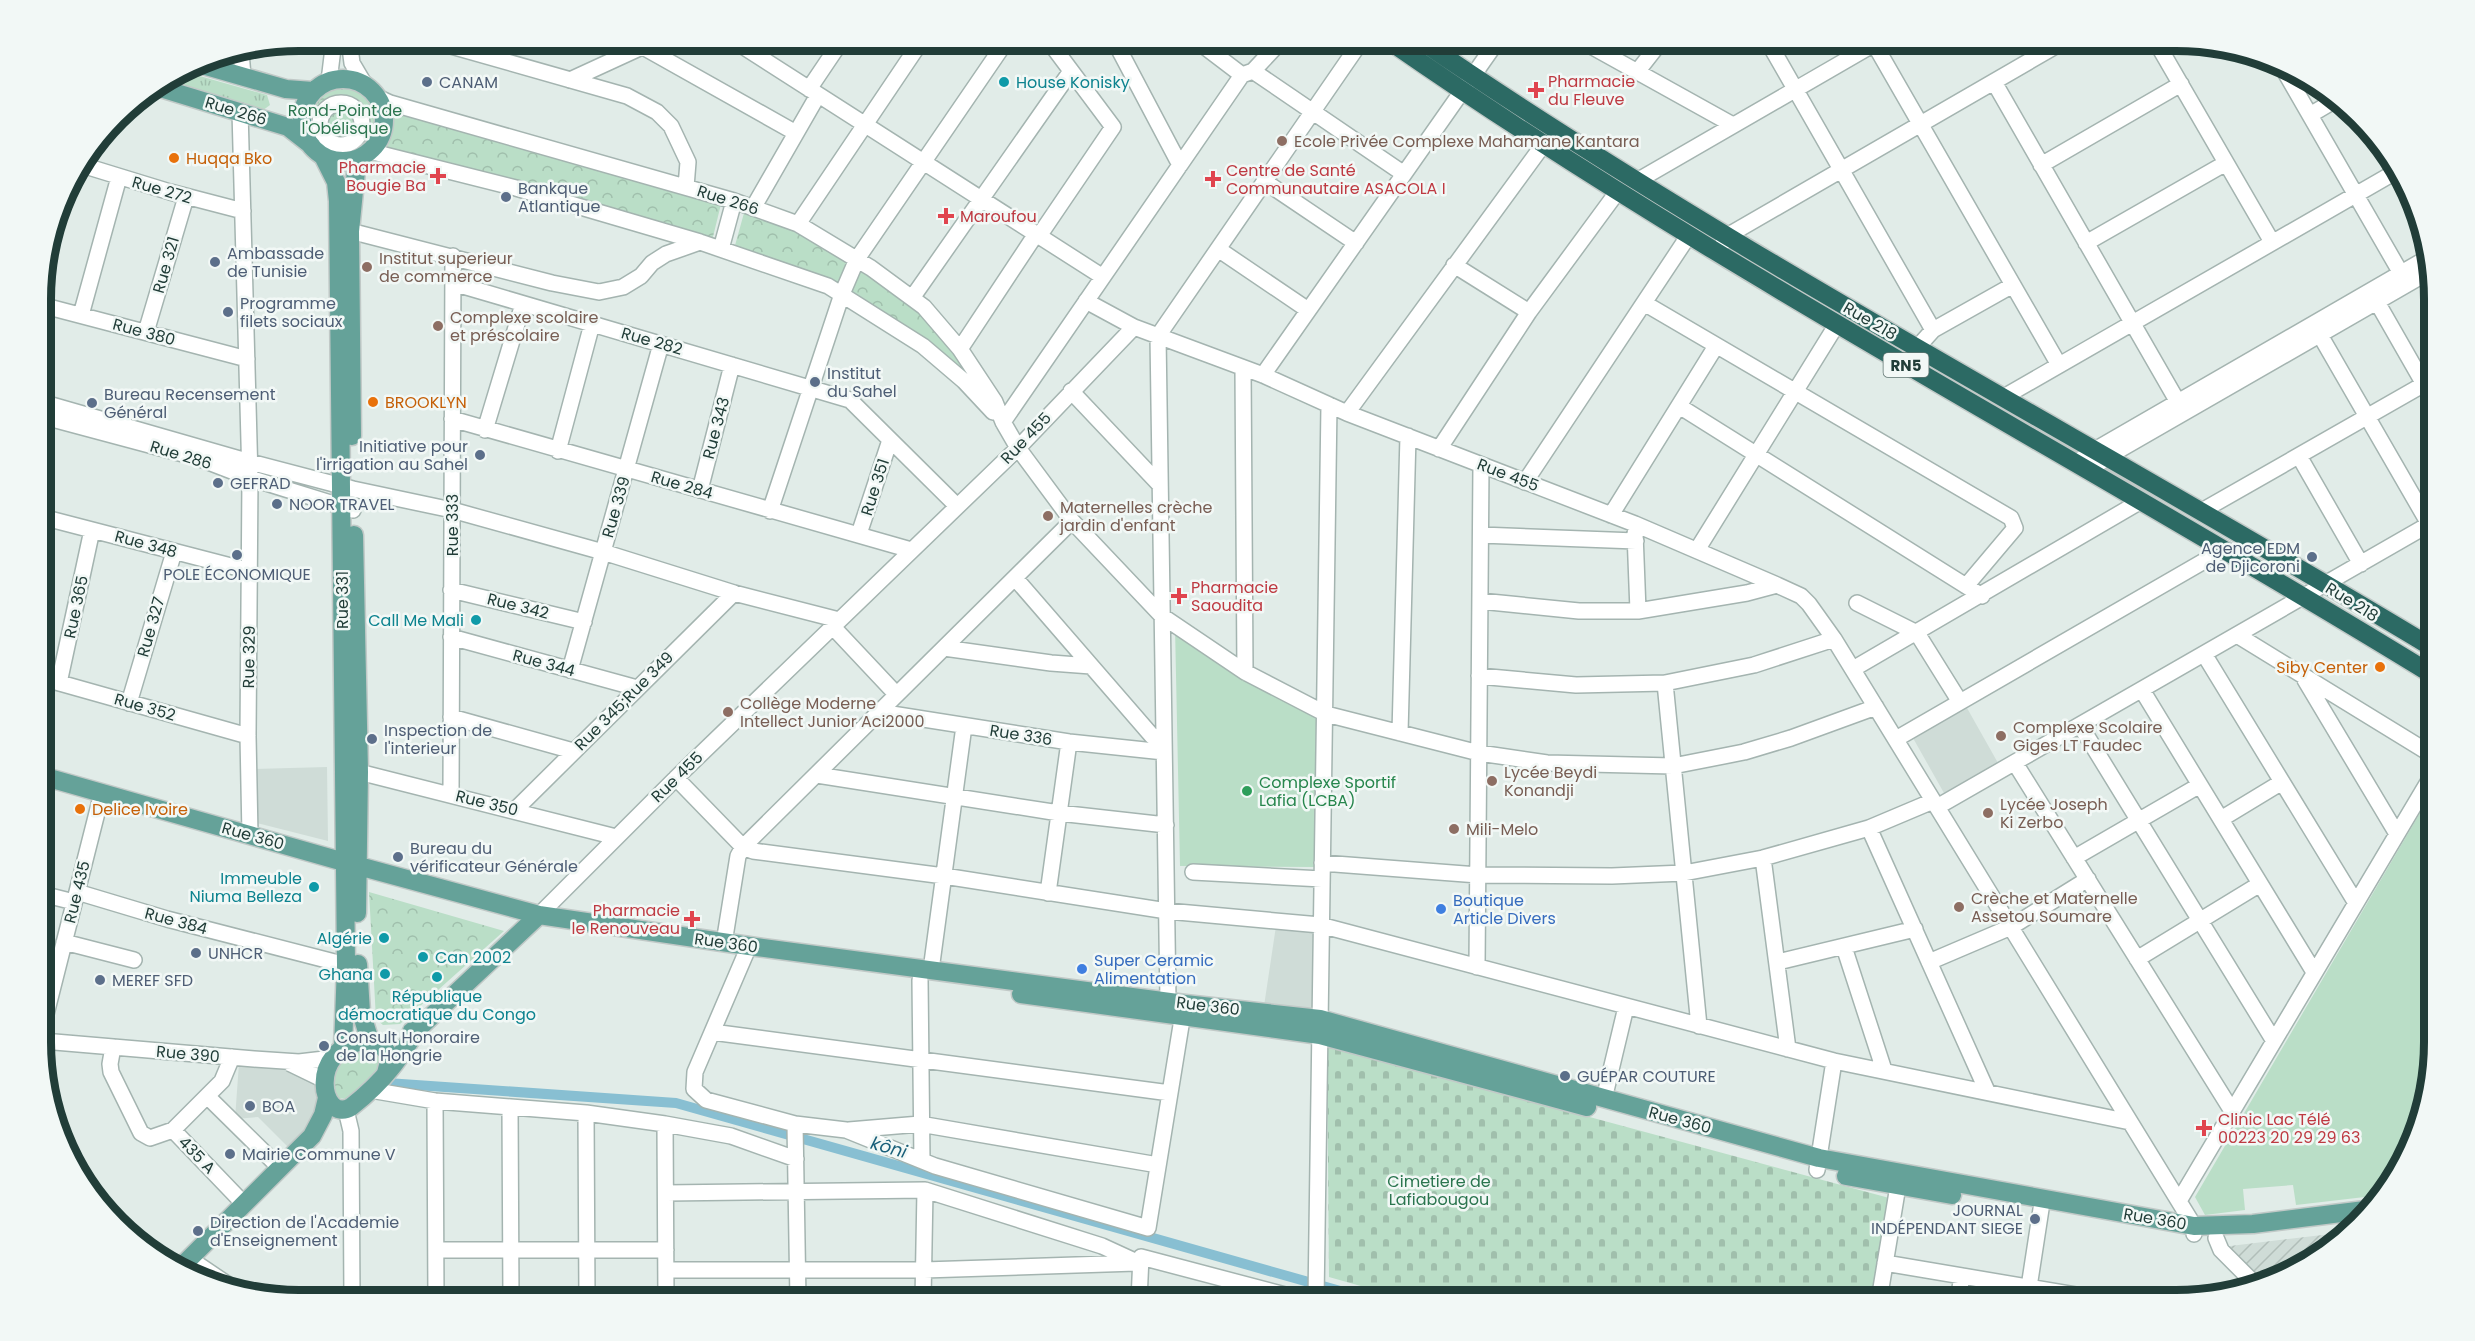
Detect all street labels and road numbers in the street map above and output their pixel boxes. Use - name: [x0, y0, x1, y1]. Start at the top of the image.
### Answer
- street label: Rue 266: [202, 91, 270, 131]
- street label: Rue 272: [129, 170, 195, 210]
- street label: Rue 266: [694, 179, 762, 221]
- street label: Rue 321: [147, 234, 185, 296]
- street label: Rue 218: [1839, 296, 1901, 346]
- street label: Rue 380: [110, 313, 178, 351]
- street label: Rue 282: [619, 321, 685, 361]
- road number: RN5: [1884, 353, 1928, 377]
- street label: Rue 343: [697, 395, 735, 461]
- street label: Rue 455: [995, 407, 1057, 469]
- street label: Rue 286: [147, 435, 215, 475]
- street label: Rue 455: [1474, 453, 1542, 497]
- street label: Rue 351: [855, 456, 895, 518]
- street label: Rue 284: [648, 465, 716, 505]
- street label: Rue 339: [596, 474, 636, 540]
- street label: Rue 333: [441, 494, 464, 556]
- street label: Rue 348: [112, 525, 180, 563]
- street label: Rue 331: [331, 571, 354, 629]
- street label: Rue 365: [58, 573, 94, 641]
- street label: Rue 218: [2321, 577, 2383, 627]
- street label: Rue 342: [485, 587, 551, 625]
- street label: Rue 327: [131, 594, 171, 660]
- street label: Rue 329: [237, 625, 261, 689]
- street label: Rue 344: [510, 644, 578, 682]
- street label: Rue 345;Rue 349: [569, 646, 679, 756]
- street label: Rue 352: [112, 687, 178, 727]
- street label: Rue 336: [988, 719, 1054, 751]
- street label: Rue 455: [646, 746, 708, 808]
- street label: Rue 350: [453, 784, 521, 822]
- street label: Rue 360: [219, 816, 287, 856]
- street label: Rue 435: [58, 858, 96, 926]
- street label: Rue 384: [142, 902, 210, 940]
- street label: Rue 360: [693, 927, 759, 959]
- street label: Rue 360: [1175, 991, 1241, 1021]
- street label: Rue 390: [155, 1040, 221, 1068]
- street label: Rue 360: [1646, 1101, 1714, 1139]
- street label: 435 A: [173, 1131, 221, 1179]
- street label: Rue 360: [2122, 1202, 2188, 1236]

